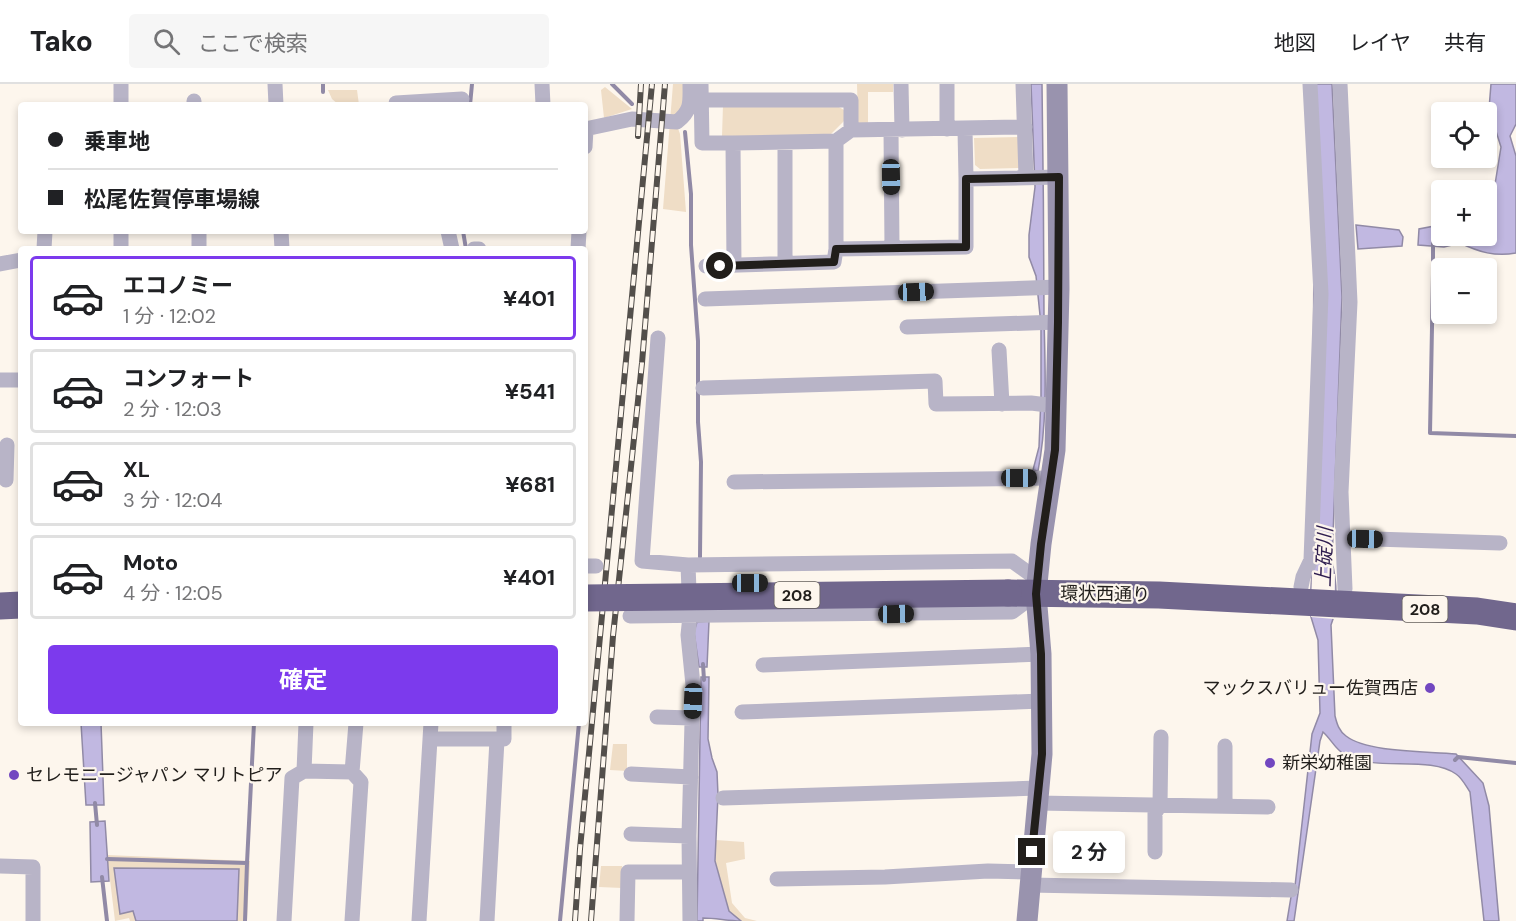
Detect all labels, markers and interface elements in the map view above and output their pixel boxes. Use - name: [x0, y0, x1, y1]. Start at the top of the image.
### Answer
- search box: [129, 14, 549, 68]
- text: Tako: [30, 23, 93, 60]
- icon: search: [150, 25, 183, 58]
- text: ここで検索: [198, 29, 308, 58]
- text: 地図: [1274, 29, 1316, 57]
- text: レイヤ: [1349, 29, 1411, 57]
- text: 共有: [1444, 29, 1486, 57]
- map controls: [1431, 102, 1497, 324]
- button: locate: [1431, 102, 1497, 168]
- text: 乗車地: [84, 127, 150, 156]
- car: [882, 159, 900, 195]
- button: +: [1431, 180, 1497, 246]
- text: 松尾佐賀停車場線: [84, 185, 260, 214]
- route start: [706, 252, 733, 279]
- button: −: [1431, 258, 1497, 324]
- icon: car: [51, 271, 105, 325]
- text: エコノミー: [123, 271, 233, 300]
- car: [898, 282, 934, 302]
- text: ¥401: [503, 284, 555, 313]
- text: 1 分 · 12:02: [123, 303, 216, 329]
- icon: car: [51, 364, 105, 418]
- text: コンフォート: [123, 364, 254, 393]
- text: ¥541: [505, 377, 555, 406]
- text: 2 分 · 12:03: [123, 396, 222, 422]
- text: XL: [123, 455, 150, 484]
- icon: car: [51, 457, 105, 511]
- car: [1001, 469, 1037, 487]
- text: ¥681: [505, 470, 555, 499]
- text: 3 分 · 12:04: [123, 487, 222, 513]
- water label: 上碇川: [1310, 525, 1338, 587]
- car: [1347, 530, 1383, 548]
- text: Moto: [123, 548, 178, 577]
- icon: car: [51, 550, 105, 604]
- text: ¥401: [503, 563, 555, 592]
- car: [732, 574, 768, 592]
- text: 4 分 · 12:05: [123, 580, 223, 606]
- street label: 環状西通り: [1060, 581, 1150, 607]
- road number: 208: [774, 582, 820, 608]
- road number: 208: [1402, 596, 1448, 622]
- car: [878, 605, 914, 623]
- button: 確定: [48, 645, 558, 714]
- place label: マックスバリュー佐賀西店: [1203, 676, 1418, 700]
- marker: マックスバリュー佐賀西店: [1423, 681, 1437, 695]
- car: [683, 683, 703, 719]
- place label: 新栄幼稚園: [1282, 751, 1372, 775]
- marker: 新栄幼稚園: [1263, 756, 1277, 770]
- place label: セレモニージャパン マリトピア: [26, 763, 282, 787]
- marker: セレモニージャパン マリトピア: [7, 768, 21, 782]
- callout: 2 分: [1053, 831, 1125, 873]
- route end: [1018, 838, 1045, 865]
- text: 2 分: [1071, 839, 1107, 865]

